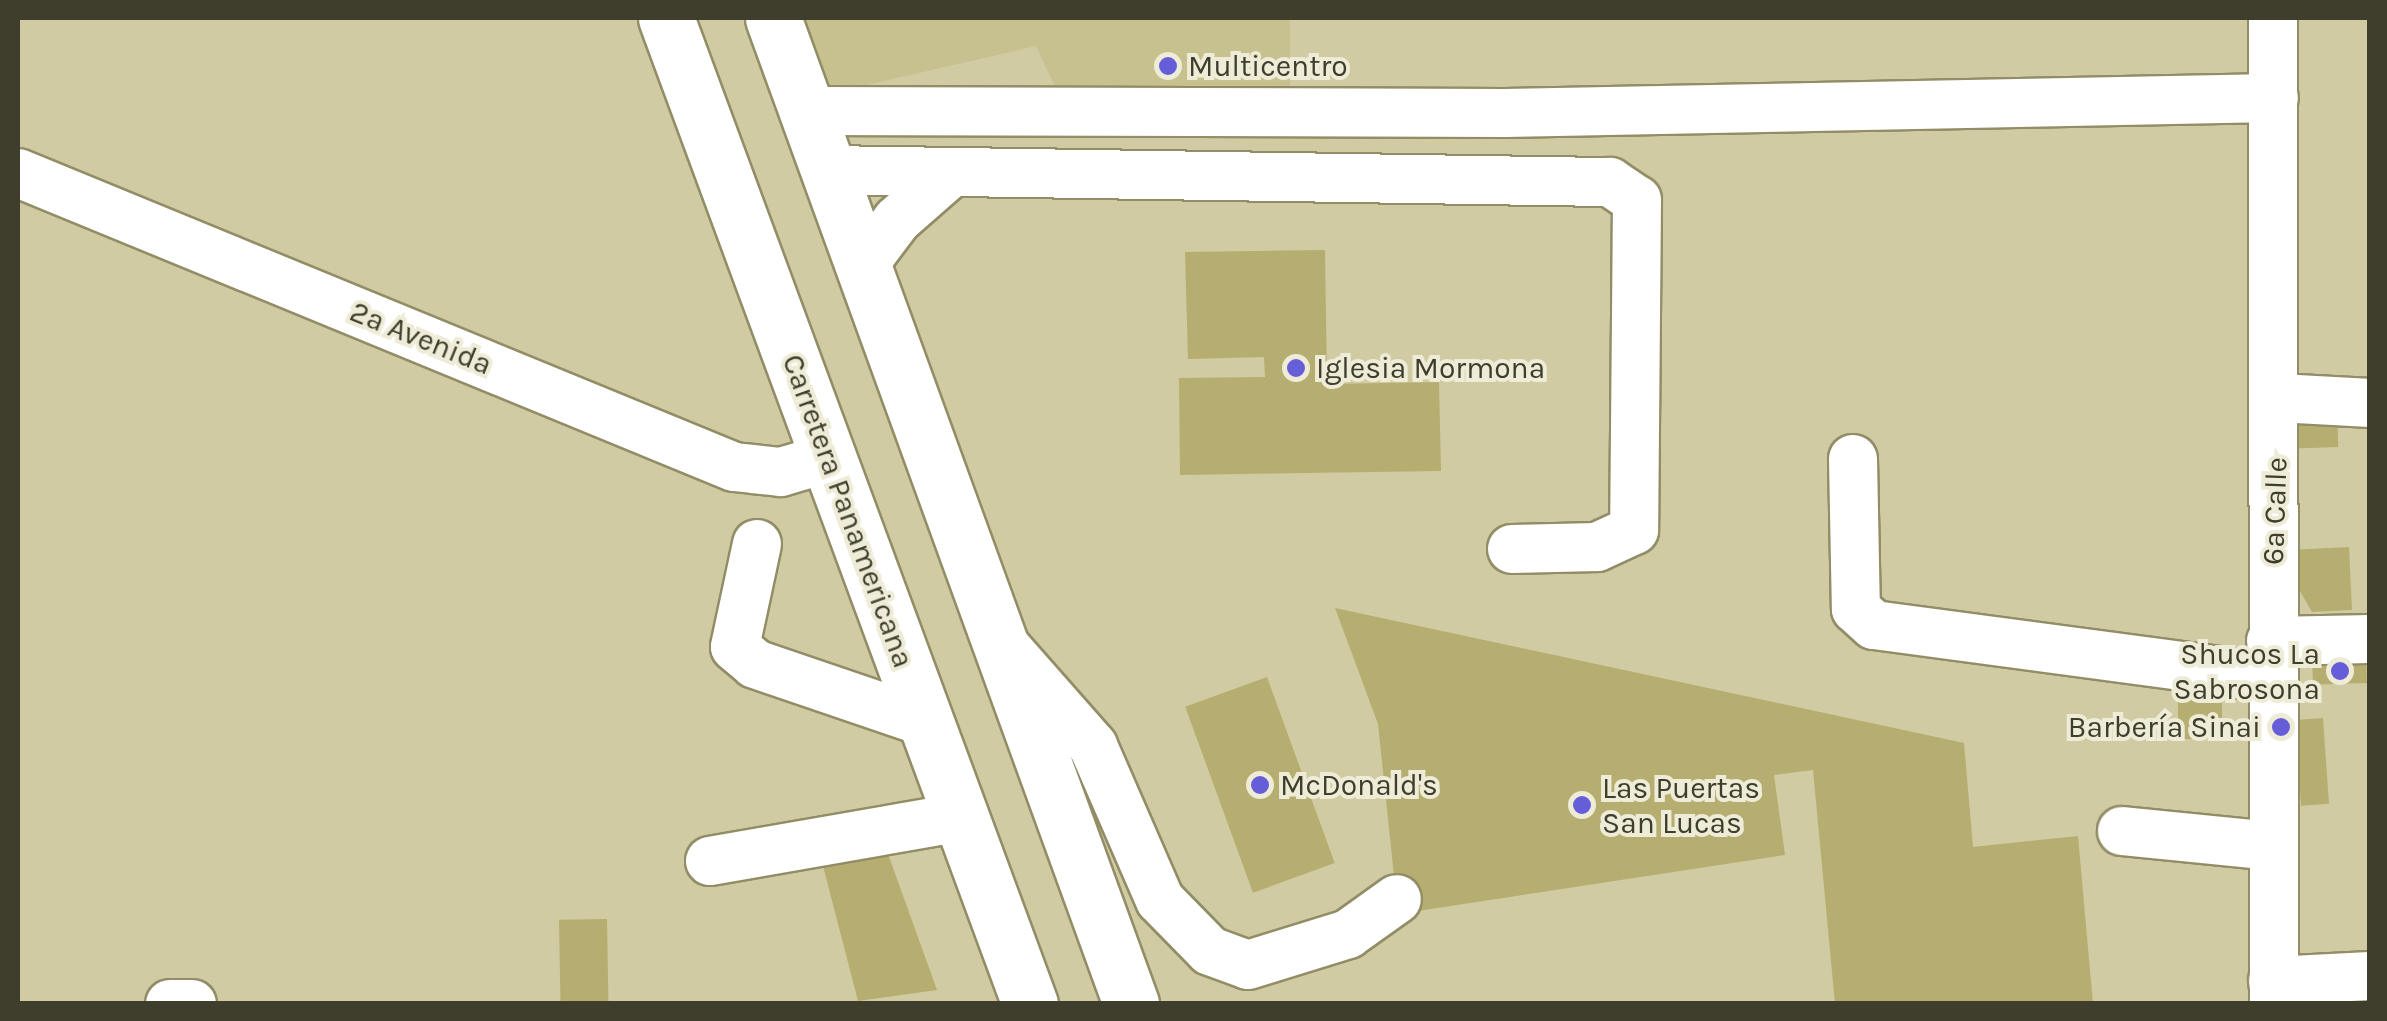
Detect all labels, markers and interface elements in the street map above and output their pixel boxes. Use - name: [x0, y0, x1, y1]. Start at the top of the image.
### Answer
- place label: Multicentro: [1188, 48, 1348, 84]
- marker: Multicentro: [1157, 55, 1179, 77]
- street label: 2a Avenida: [345, 293, 497, 383]
- street label: Carretera Panamericana: [775, 349, 921, 673]
- place label: Iglesia Mormona: [1316, 350, 1545, 386]
- marker: Iglesia Mormona: [1285, 357, 1307, 379]
- street label: 6a Calle: [2255, 456, 2295, 566]
- place label: Shucos La Sabrosona: [2174, 636, 2320, 706]
- marker: Shucos La Sabrosona: [2329, 660, 2351, 682]
- place label: Barbería Sinai: [2068, 709, 2261, 745]
- marker: Barbería Sinai: [2270, 716, 2292, 738]
- place label: McDonald's: [1280, 767, 1438, 803]
- place label: Las Puertas San Lucas: [1602, 770, 1760, 840]
- marker: McDonald's: [1249, 774, 1271, 796]
- marker: Las Puertas San Lucas: [1571, 794, 1593, 816]

